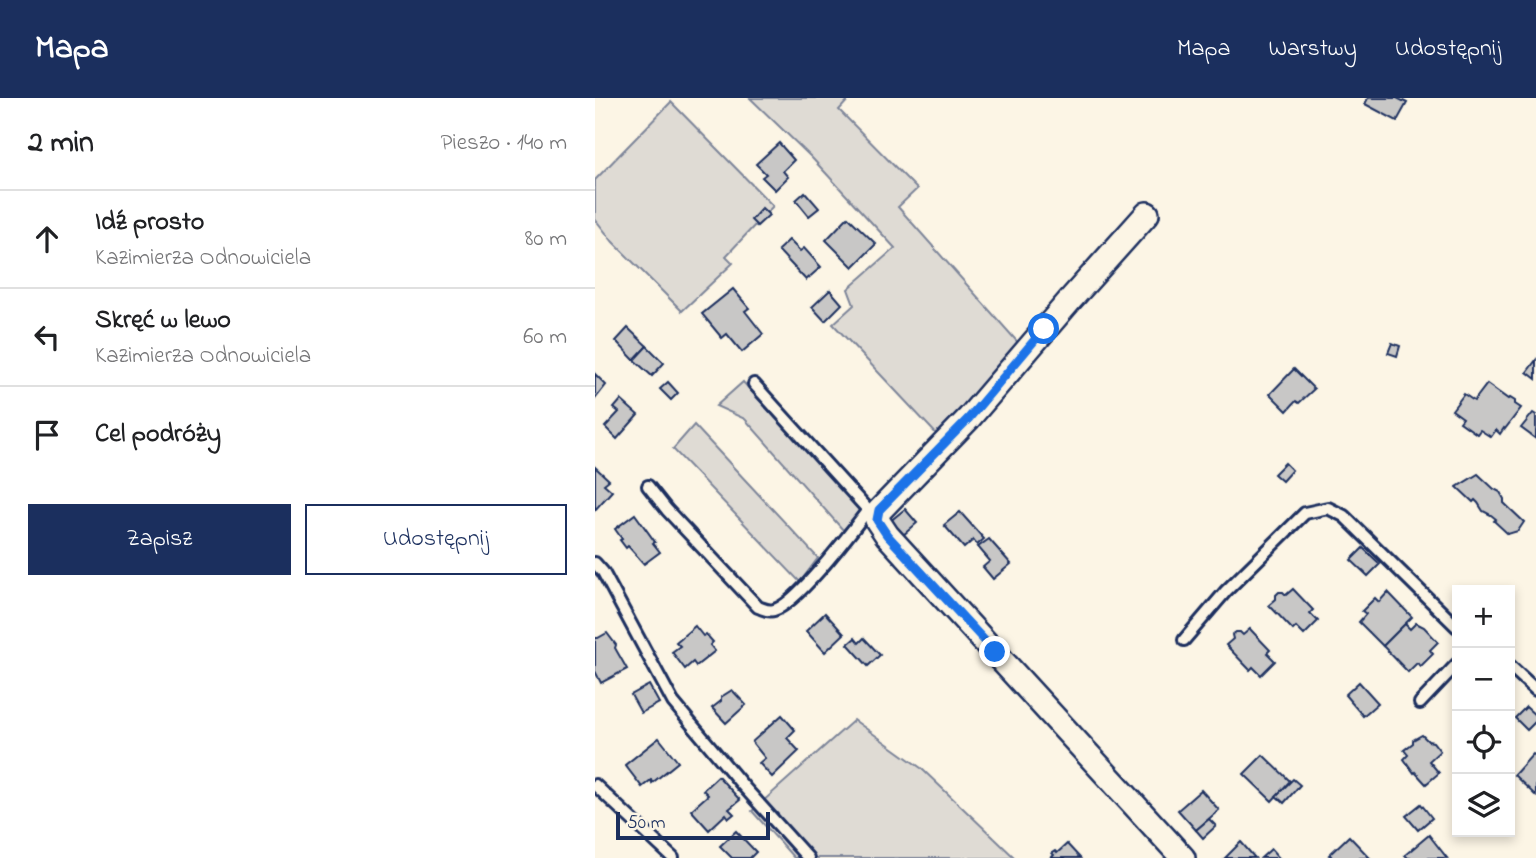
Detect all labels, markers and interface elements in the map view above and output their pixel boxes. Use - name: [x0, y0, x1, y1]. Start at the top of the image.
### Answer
- text: Mapa: [35, 25, 109, 73]
- text: Mapa: [1177, 32, 1230, 67]
- text: Warstwy: [1268, 32, 1357, 67]
- text: Udostępnij: [1395, 32, 1501, 67]
- text: 2 min: [28, 122, 94, 166]
- text: Pieszo · 140 m: [441, 127, 567, 160]
- text: Idź prosto: [95, 204, 204, 242]
- icon: ahead: [28, 220, 66, 258]
- text: 80 m: [525, 223, 567, 256]
- text: Kazimierza Odnowiciela: [95, 242, 311, 275]
- text: Skręć w lewo: [95, 302, 231, 340]
- route start: [1028, 313, 1059, 344]
- icon: left: [28, 318, 66, 356]
- text: 60 m: [523, 321, 567, 354]
- text: Kazimierza Odnowiciela: [95, 340, 311, 373]
- icon: arrive: [28, 416, 66, 454]
- text: Cel podróży: [95, 416, 221, 454]
- button: Zapisz: [28, 504, 291, 575]
- button: Udostępnij: [305, 504, 567, 575]
- map controls: [1452, 585, 1515, 837]
- button: +: [1452, 585, 1515, 648]
- route end: [979, 636, 1010, 667]
- button: −: [1452, 648, 1515, 711]
- button: locate: [1452, 711, 1515, 774]
- button: layers: [1452, 774, 1515, 837]
- scale bar: [616, 809, 770, 841]
- text: 50 m: [627, 810, 666, 837]

